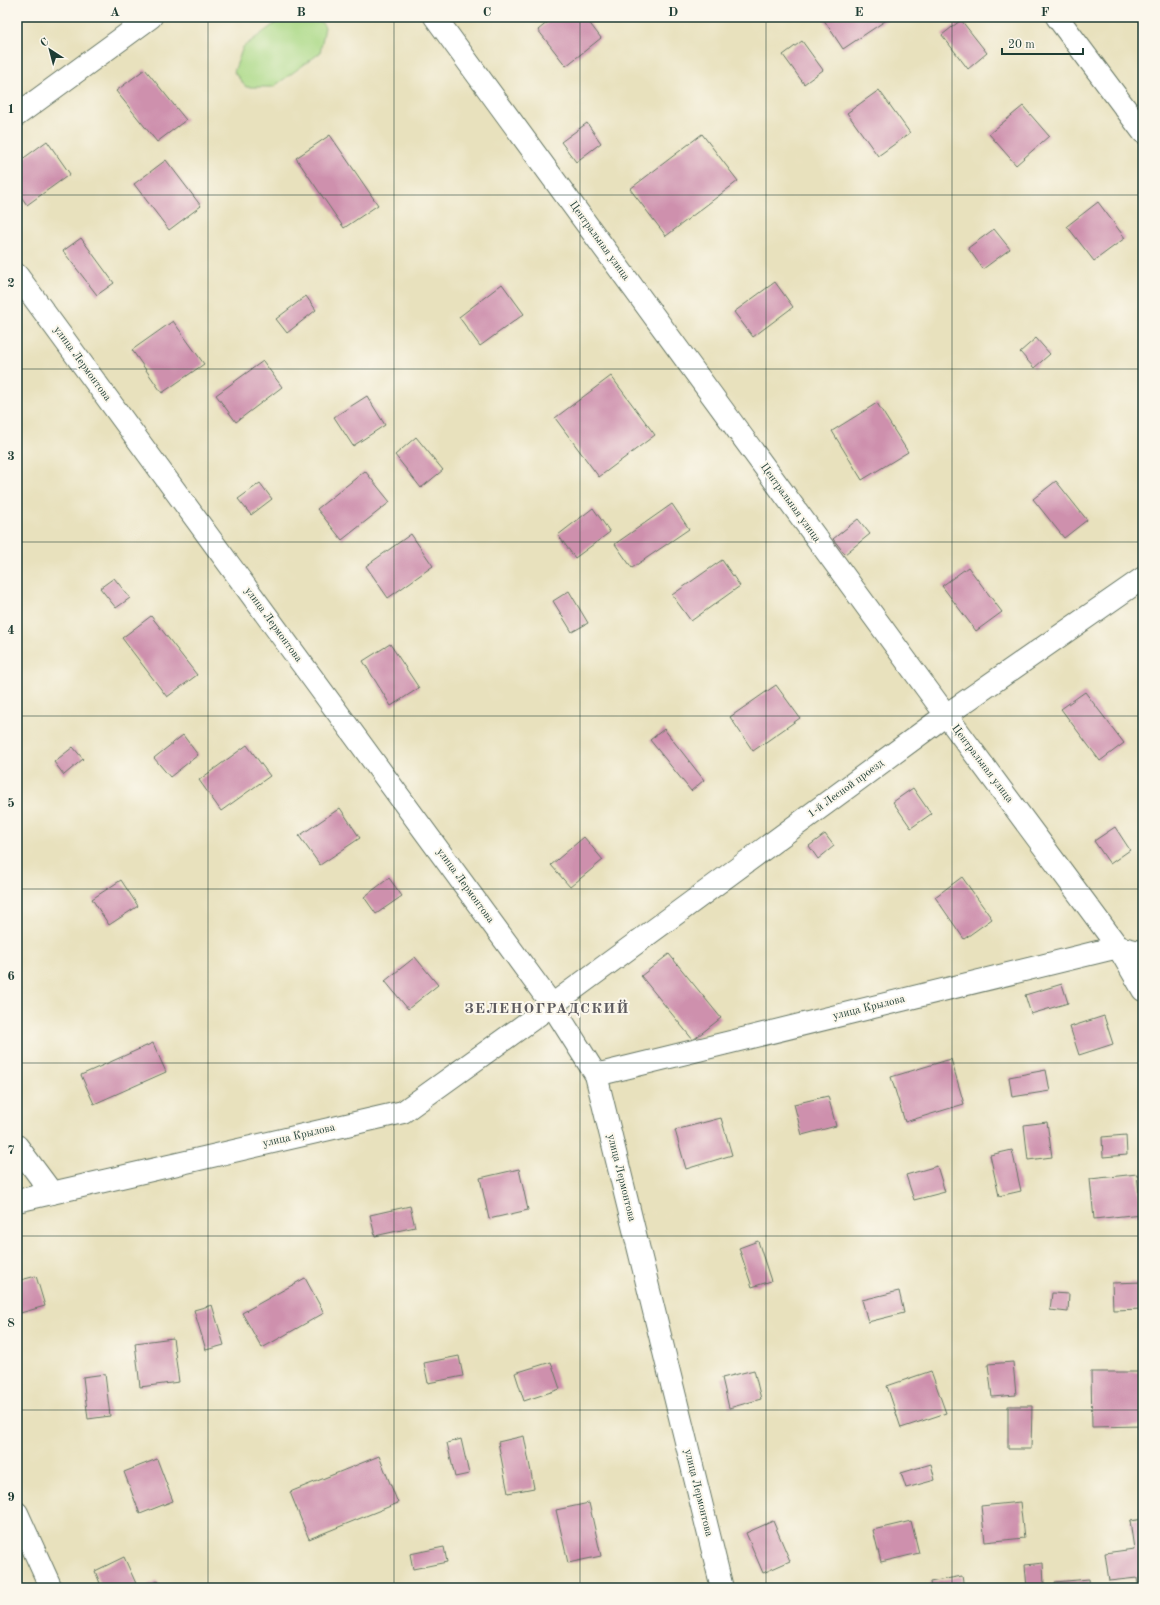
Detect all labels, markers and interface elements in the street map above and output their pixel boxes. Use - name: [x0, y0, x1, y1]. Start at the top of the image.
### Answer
- text: A: [110, 6, 120, 19]
- text: B: [296, 6, 306, 19]
- text: C: [483, 6, 491, 19]
- text: D: [668, 6, 678, 19]
- text: E: [855, 6, 864, 19]
- text: F: [1041, 6, 1050, 19]
- north arrow: [30, 30, 70, 70]
- scale bar: [1002, 30, 1083, 56]
- text: С: [39, 37, 51, 50]
- text: 20 m: [1008, 39, 1035, 51]
- text: 1: [7, 103, 15, 116]
- street label: Центральная улица: [567, 199, 632, 283]
- text: 2: [7, 277, 15, 290]
- street label: улица Лермонтова: [51, 324, 113, 404]
- text: 3: [7, 450, 15, 463]
- street label: Центральная улица: [758, 461, 823, 545]
- street label: улица Лермонтова: [242, 585, 304, 665]
- text: 4: [7, 624, 15, 637]
- street label: Центральная улица: [949, 723, 1015, 806]
- street label: 1-й Лесной проезд: [806, 758, 886, 820]
- text: 5: [7, 797, 15, 810]
- street label: улица Лермонтова: [434, 846, 496, 926]
- text: 6: [7, 970, 15, 983]
- street label: улица Крылова: [832, 994, 907, 1022]
- district label: ЗЕЛЕНОГРАДСКИЙ: [464, 999, 630, 1017]
- street label: улица Крылова: [262, 1122, 337, 1150]
- street label: улица Лермонтова: [605, 1133, 637, 1223]
- text: 7: [7, 1144, 15, 1157]
- text: 8: [7, 1317, 15, 1330]
- street label: улица Лермонтова: [682, 1448, 714, 1538]
- text: 9: [7, 1491, 15, 1504]

